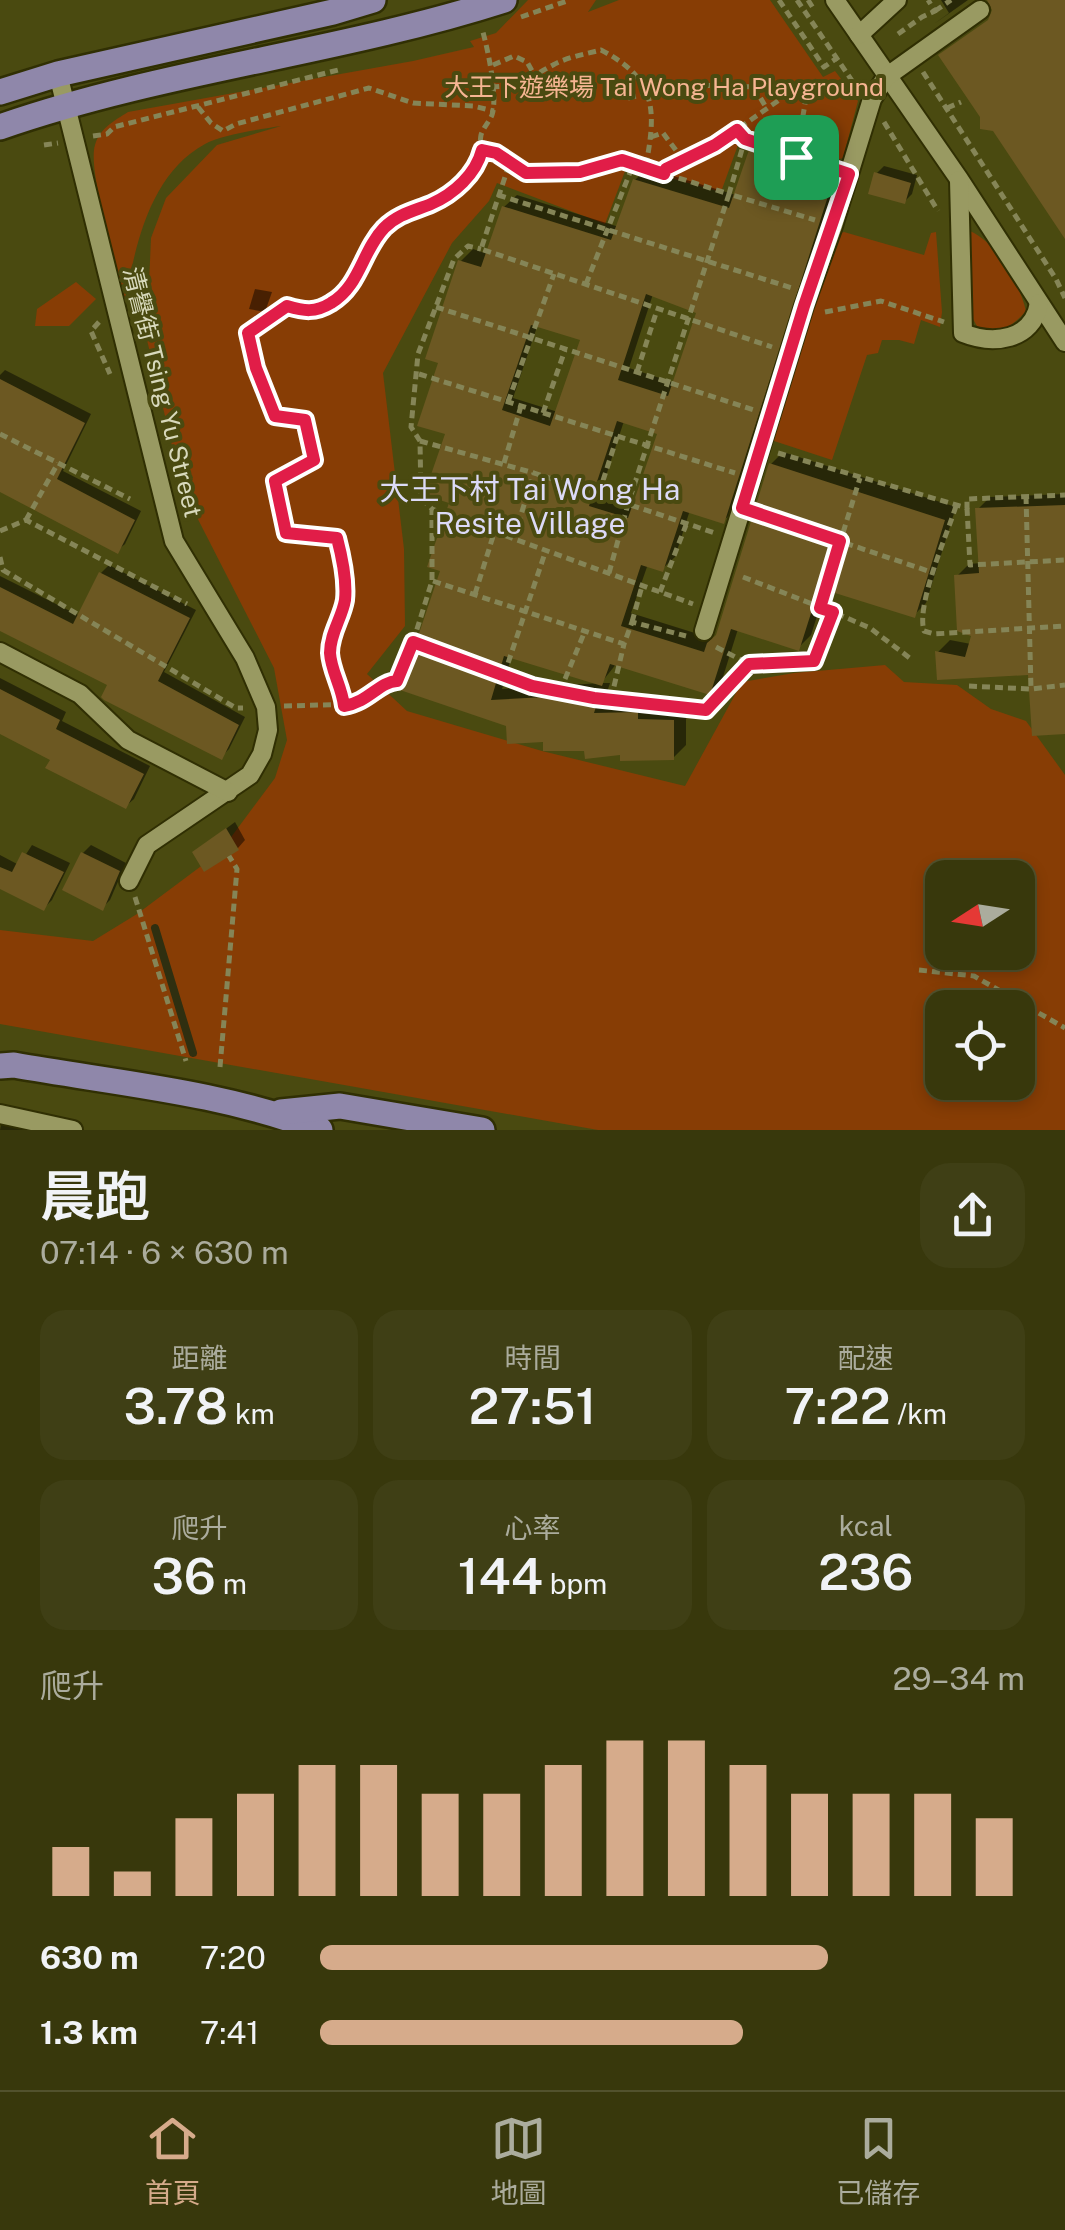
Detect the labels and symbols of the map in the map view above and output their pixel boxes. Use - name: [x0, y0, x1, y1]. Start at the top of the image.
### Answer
- park label: 大王下遊樂場 Tai Wong Ha Playground: [444, 72, 884, 102]
- pin: [754, 115, 839, 200]
- street label: 清譽街 Tsing Yu Street: [117, 264, 209, 520]
- district label: 大王下村 Tai Wong Ha Resite Village: [380, 471, 680, 541]
- north arrow: [925, 860, 1035, 970]

